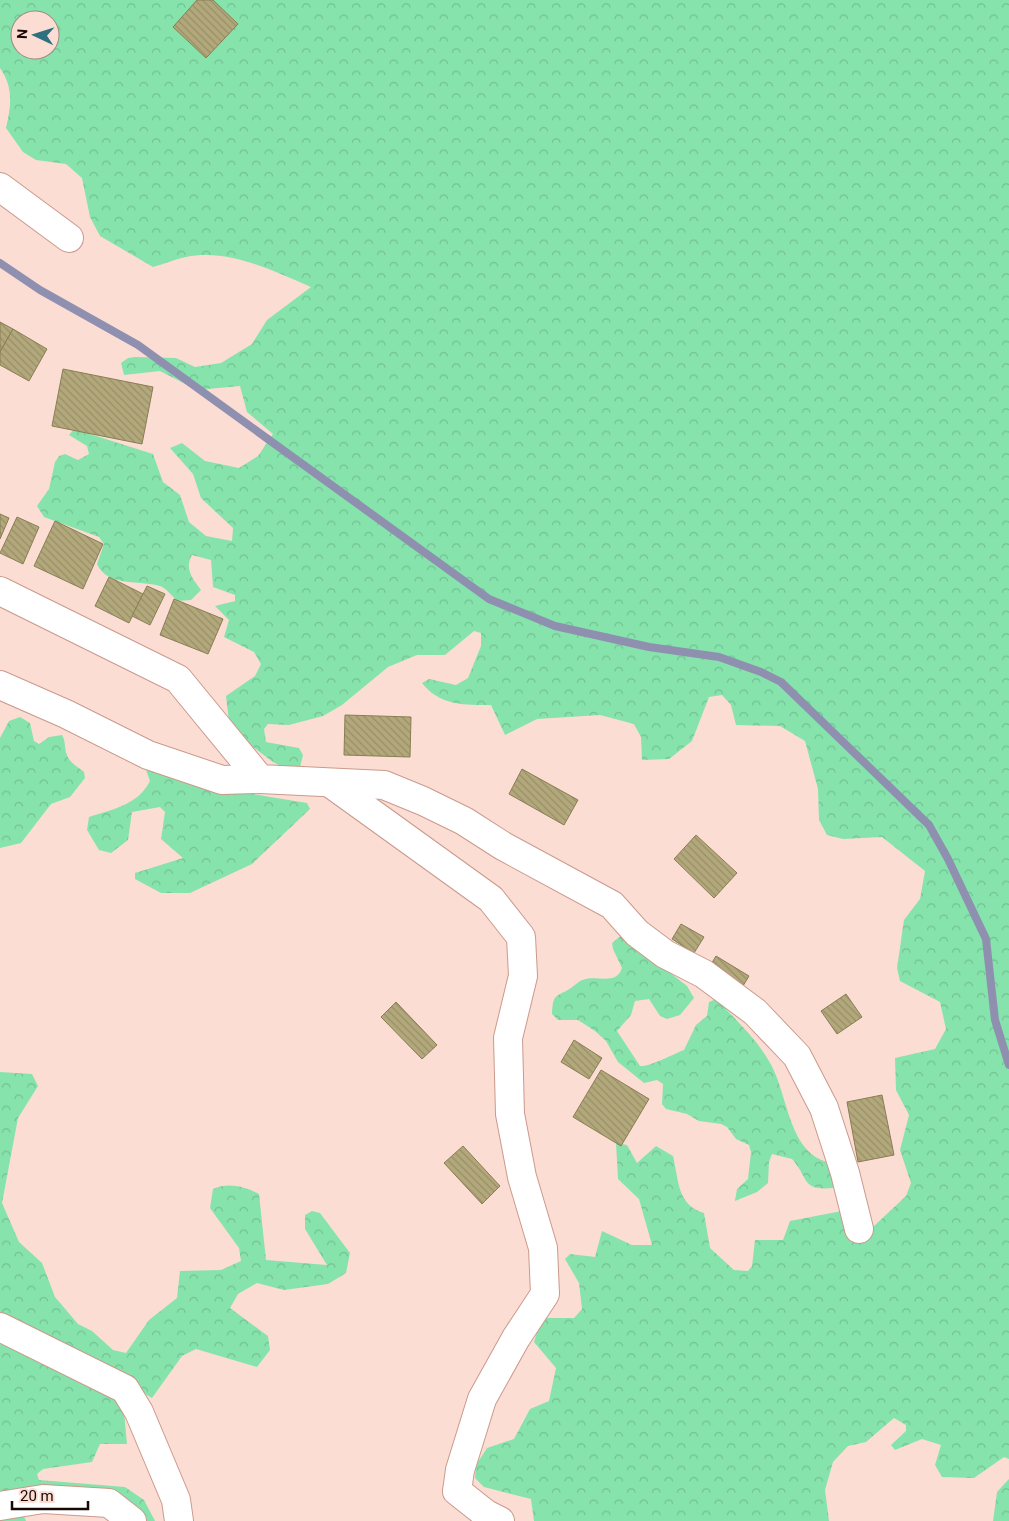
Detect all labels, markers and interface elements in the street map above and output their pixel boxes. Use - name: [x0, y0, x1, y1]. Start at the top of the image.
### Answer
- north arrow: [10, 10, 60, 60]
- text: N: [14, 29, 30, 40]
- scale bar: [12, 1478, 89, 1510]
- text: 20 m: [20, 1487, 54, 1505]

